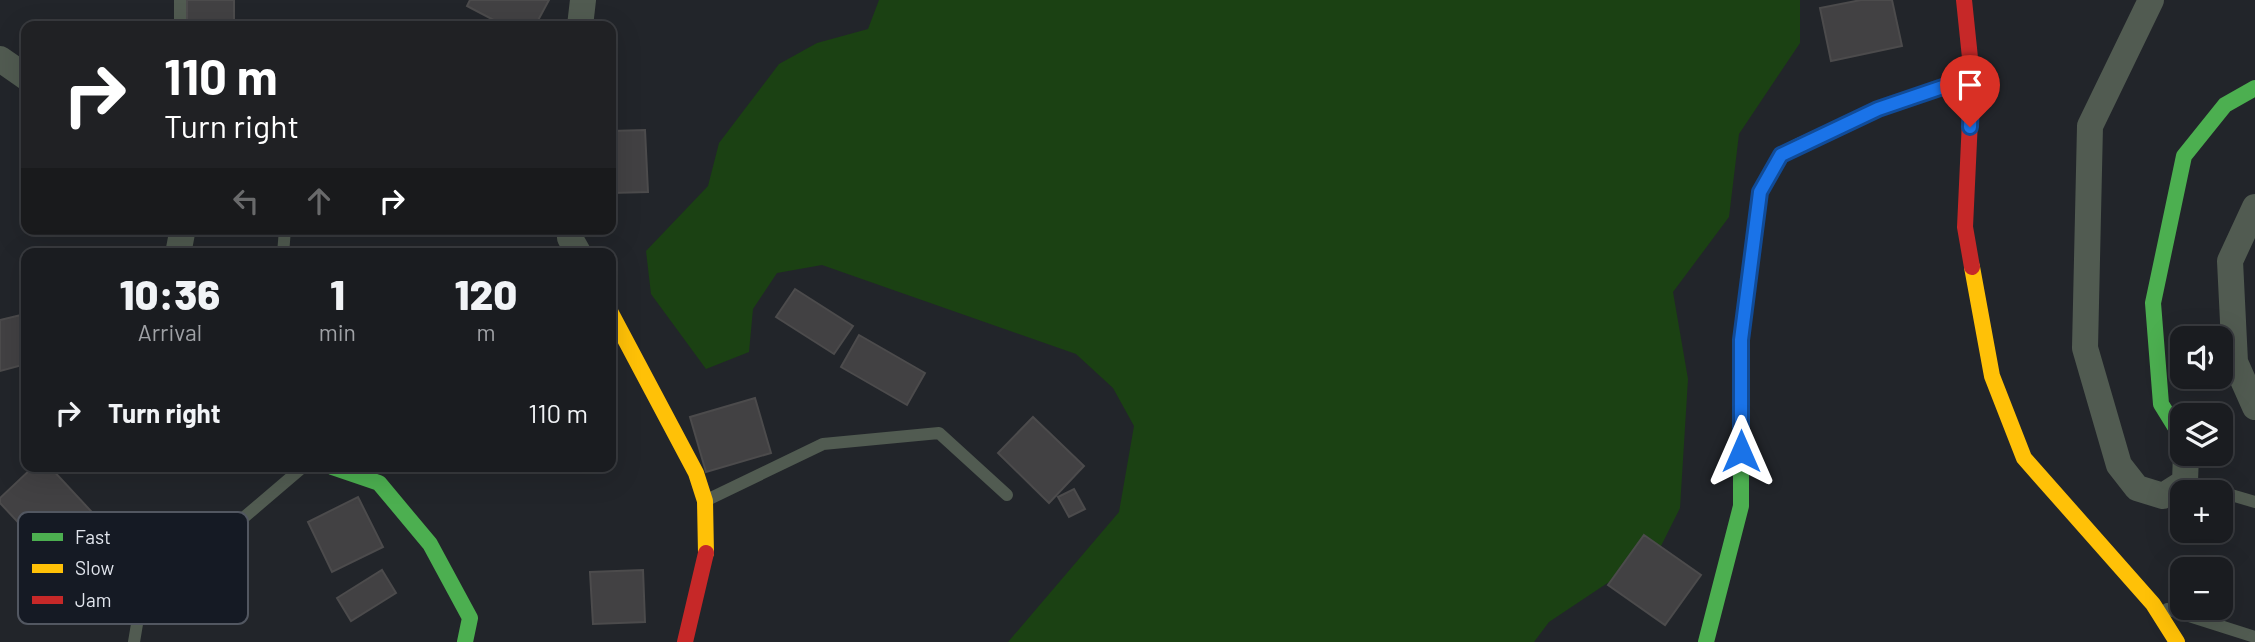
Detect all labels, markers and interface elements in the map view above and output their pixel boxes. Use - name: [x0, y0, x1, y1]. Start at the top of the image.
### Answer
- text: 110 m: [164, 46, 278, 105]
- icon: right: [49, 49, 140, 140]
- pin: [1940, 55, 2000, 127]
- icon: arrive: [1951, 66, 1989, 104]
- text: Turn right: [164, 106, 299, 144]
- icon: left: [227, 182, 265, 220]
- icon: ahead: [300, 182, 338, 220]
- icon: right: [373, 182, 411, 220]
- text: 10:36: [120, 268, 220, 318]
- text: 1: [330, 268, 345, 318]
- text: 120: [455, 268, 517, 318]
- text: Arrival: [138, 318, 202, 346]
- text: min: [319, 318, 356, 346]
- text: m: [476, 318, 495, 346]
- map controls: [2170, 326, 2233, 620]
- button: sound: [2170, 326, 2233, 389]
- icon: right: [49, 394, 87, 432]
- text: Turn right: [108, 397, 221, 428]
- text: 110 m: [528, 397, 588, 428]
- button: layers: [2170, 403, 2233, 466]
- position arrow: [1704, 414, 1778, 488]
- button: +: [2170, 480, 2233, 543]
- legend: [18, 512, 248, 624]
- text: Fast: [75, 525, 111, 548]
- text: Slow: [75, 556, 114, 579]
- button: −: [2170, 557, 2233, 620]
- text: Jam: [75, 588, 111, 611]

